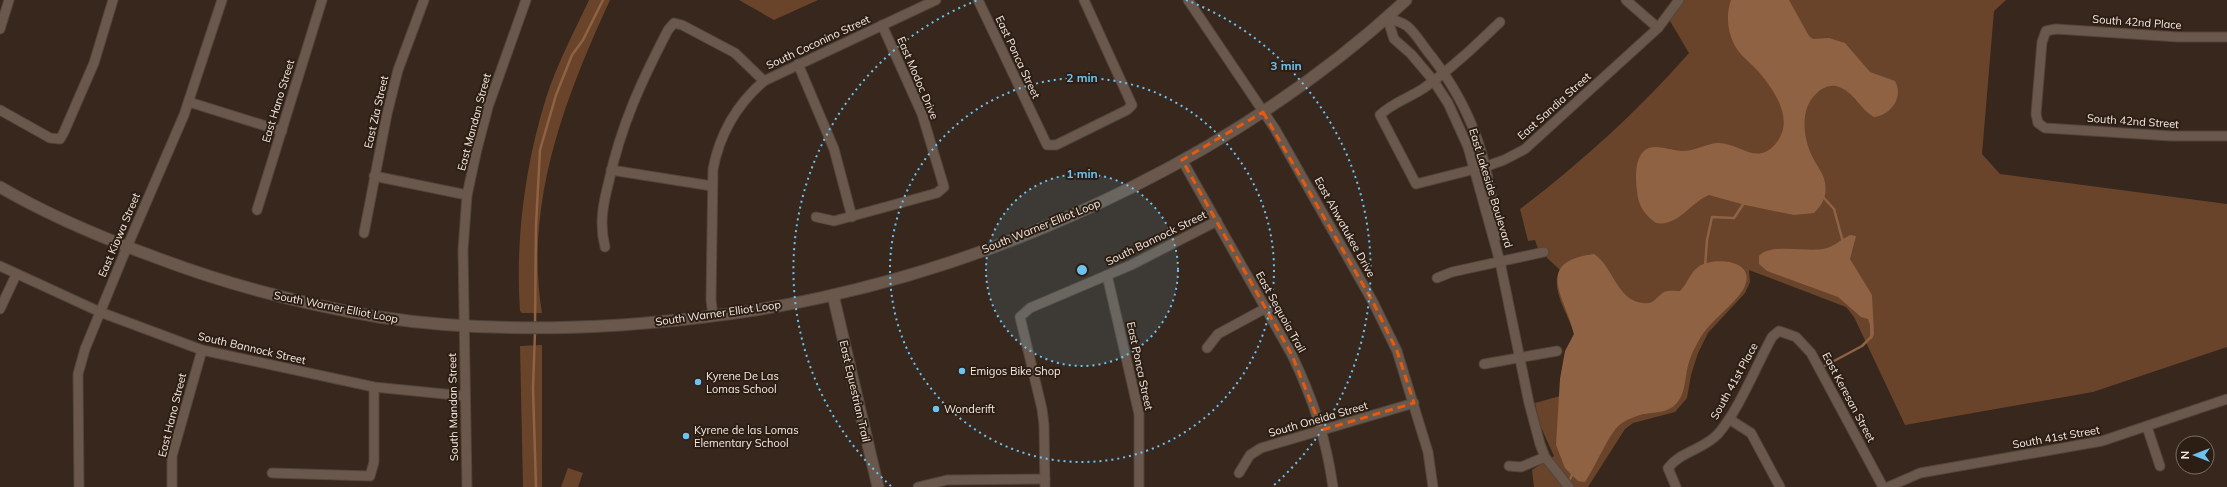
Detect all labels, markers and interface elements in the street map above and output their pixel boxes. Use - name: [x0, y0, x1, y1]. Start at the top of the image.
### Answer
- street label: South Coconino Street: [764, 12, 872, 72]
- street label: South 42nd Place: [2092, 12, 2182, 32]
- street label: East Ponca Street: [993, 13, 1043, 101]
- street label: East Modoc Drive: [894, 34, 942, 122]
- street label: East Hano Street: [259, 58, 297, 144]
- text: 3 min: [1270, 58, 1302, 73]
- street label: East Sandia Street: [1514, 69, 1594, 143]
- text: 2 min: [1066, 70, 1098, 85]
- street label: East Mandan Street: [454, 71, 494, 172]
- street label: East Zia Street: [361, 74, 391, 150]
- street label: South 42nd Street: [2087, 111, 2180, 131]
- street label: East Lakeside Boulevard: [1466, 127, 1516, 249]
- text: 1 min: [1066, 166, 1098, 181]
- street label: East Ahwatukee Drive: [1312, 174, 1378, 280]
- street label: East Kiowa Street: [95, 191, 143, 279]
- street label: South Warner Elliot Loop: [980, 196, 1103, 256]
- street label: South Bannock Street: [1103, 207, 1209, 268]
- centre of rings: [1075, 263, 1089, 277]
- street label: East Sequoia Trail: [1253, 269, 1309, 355]
- street label: South Warner Elliot Loop: [273, 288, 400, 326]
- street label: South Warner Elliot Loop: [654, 297, 782, 329]
- street label: East Ponca Street: [1124, 321, 1156, 412]
- street label: South Bannock Street: [197, 329, 307, 367]
- street label: East Equestrian Trail: [837, 339, 873, 443]
- street label: South 41st Place: [1707, 340, 1761, 422]
- street label: East Keresan Street: [1819, 350, 1879, 444]
- street label: South Mandan Street: [445, 353, 461, 461]
- place label: Emigos Bike Shop: [970, 364, 1061, 378]
- marker: Emigos Bike Shop: [957, 366, 967, 376]
- place label: Kyrene De Las Lomas School: [706, 369, 779, 396]
- street label: East Hano Street: [155, 371, 189, 458]
- marker: Kyrene De Las Lomas School: [693, 377, 703, 387]
- street label: South Oneida Street: [1267, 398, 1369, 440]
- place label: Wonderift: [944, 402, 995, 416]
- marker: Wonderift: [931, 404, 941, 414]
- street label: South 41st Street: [2011, 422, 2101, 452]
- place label: Kyrene de las Lomas Elementary School: [694, 423, 799, 450]
- marker: Kyrene de las Lomas Elementary School: [681, 431, 691, 441]
- north arrow: [2175, 435, 2215, 475]
- text: N: [2178, 451, 2192, 459]

